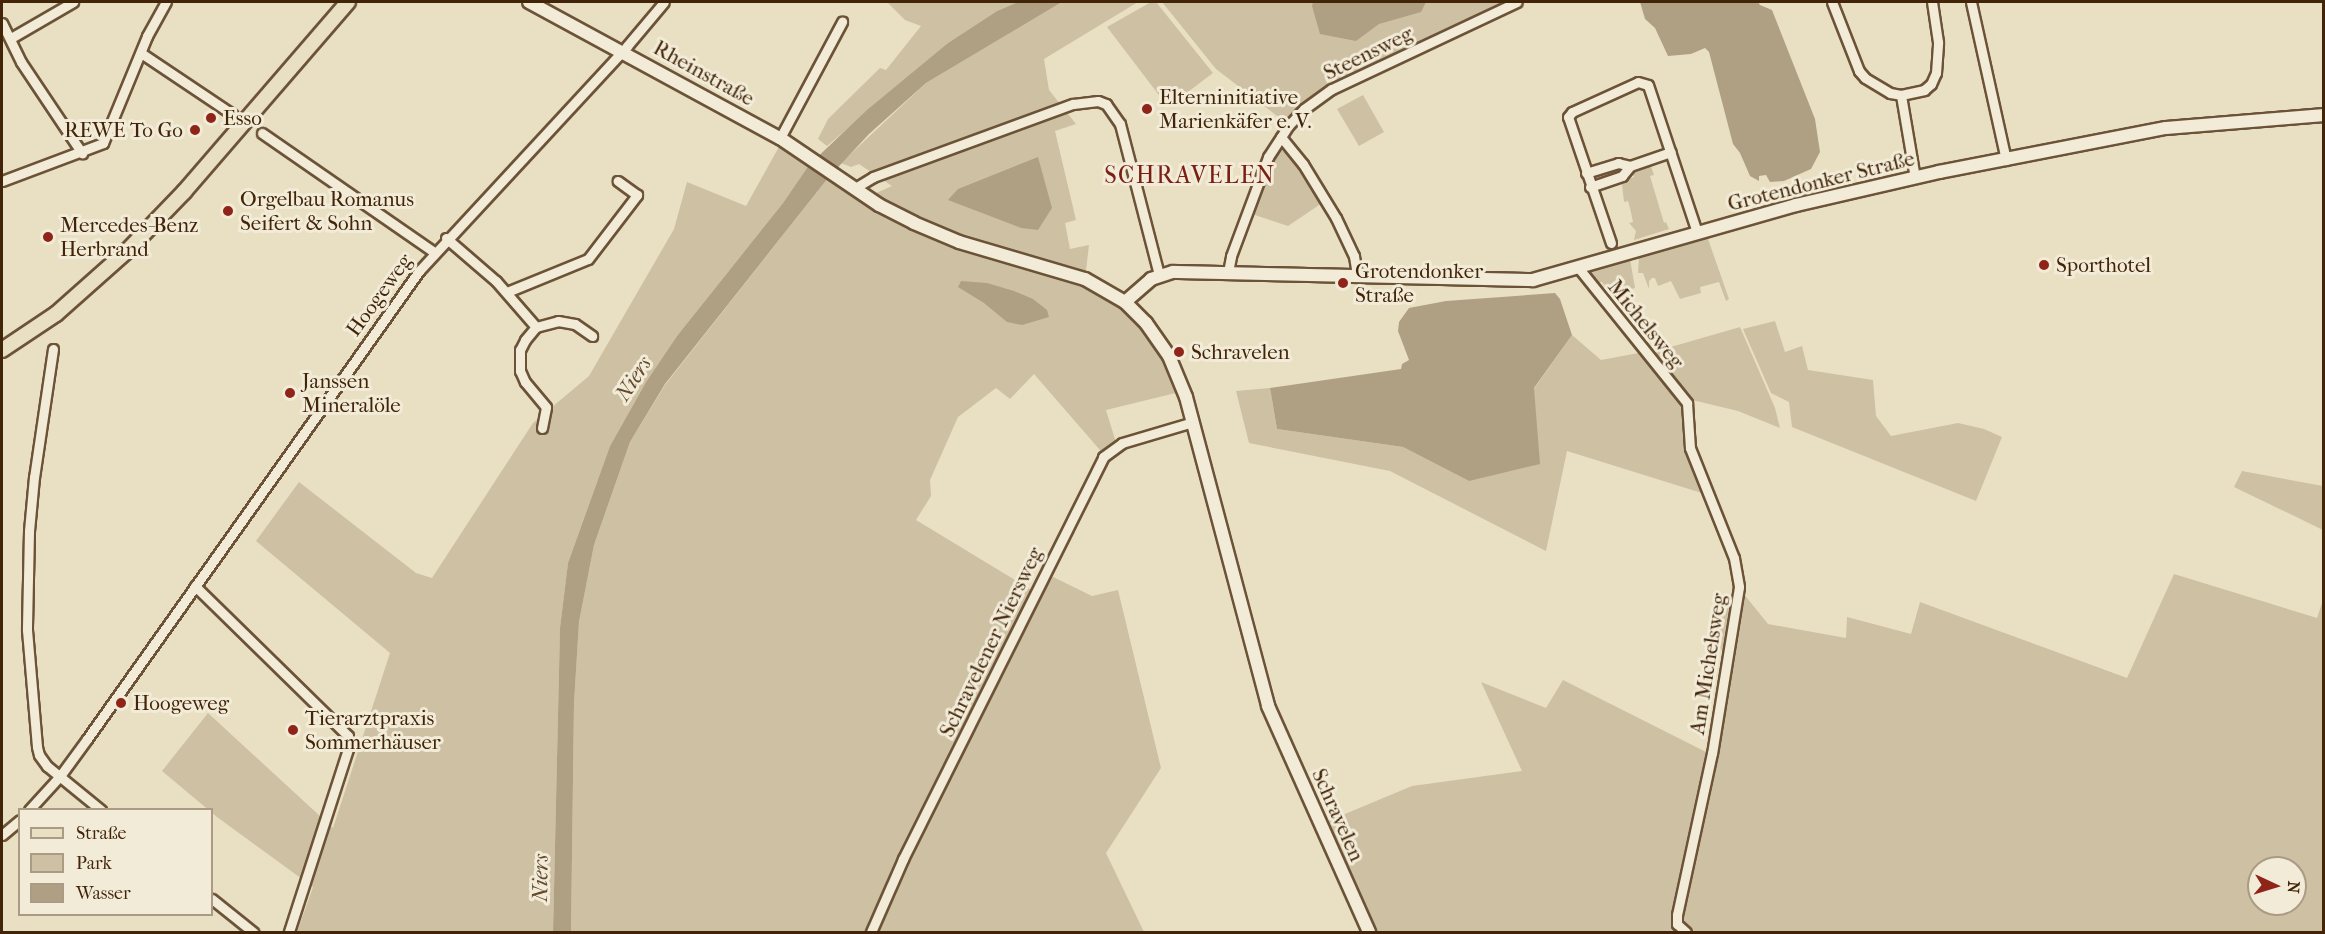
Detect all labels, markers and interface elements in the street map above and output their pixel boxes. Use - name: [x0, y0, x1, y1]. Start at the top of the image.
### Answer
- street label: Steensweg: [1319, 21, 1417, 85]
- street label: Rheinstraße: [649, 35, 759, 111]
- place label: Elterninitiative Marienkäfer e. V.: [1159, 84, 1312, 134]
- marker: Elterninitiative Marienkäfer e. V.: [1140, 102, 1154, 116]
- place label: Esso: [223, 105, 262, 131]
- marker: Esso: [204, 111, 218, 125]
- place label: REWE To Go: [64, 117, 183, 143]
- marker: REWE To Go: [188, 123, 202, 137]
- street label: Grotendonker Straße: [1725, 146, 1917, 216]
- district label: SCHRAVELEN: [1104, 162, 1276, 190]
- place label: Orgelbau Romanus Seifert & Sohn: [240, 186, 414, 236]
- marker: Orgelbau Romanus Seifert & Sohn: [221, 204, 235, 218]
- place label: Mercedes-Benz Herbrand: [60, 212, 198, 262]
- marker: Mercedes-Benz Herbrand: [41, 230, 55, 244]
- street label: Hoogeweg: [341, 249, 417, 341]
- place label: Sporthotel: [2056, 252, 2151, 278]
- place label: Grotendonker Straße: [1355, 258, 1483, 308]
- marker: Sporthotel: [2037, 258, 2051, 272]
- street label: Michelsweg: [1603, 275, 1689, 373]
- marker: Grotendonker Straße: [1336, 276, 1350, 290]
- place label: Schravelen: [1191, 339, 1290, 365]
- marker: Schravelen: [1172, 345, 1186, 359]
- water label: Niers: [610, 352, 658, 406]
- place label: Janssen Mineralöle: [302, 368, 401, 418]
- marker: Janssen Mineralöle: [283, 386, 297, 400]
- street label: Schravelener Niersweg: [934, 543, 1048, 741]
- street label: Am Michelsweg: [1684, 592, 1732, 736]
- place label: Hoogeweg: [133, 690, 229, 716]
- marker: Hoogeweg: [114, 696, 128, 710]
- place label: Tierarztpraxis Sommerhäuser: [305, 705, 441, 755]
- marker: Tierarztpraxis Sommerhäuser: [286, 723, 300, 737]
- street label: Schravelen: [1306, 765, 1370, 865]
- legend: [18, 808, 213, 916]
- text: Straße: [76, 823, 126, 844]
- text: Park: [76, 853, 112, 874]
- water label: Niers: [527, 854, 555, 902]
- north arrow: [2247, 856, 2307, 916]
- text: N: [2284, 880, 2303, 894]
- text: Wasser: [76, 883, 131, 904]

